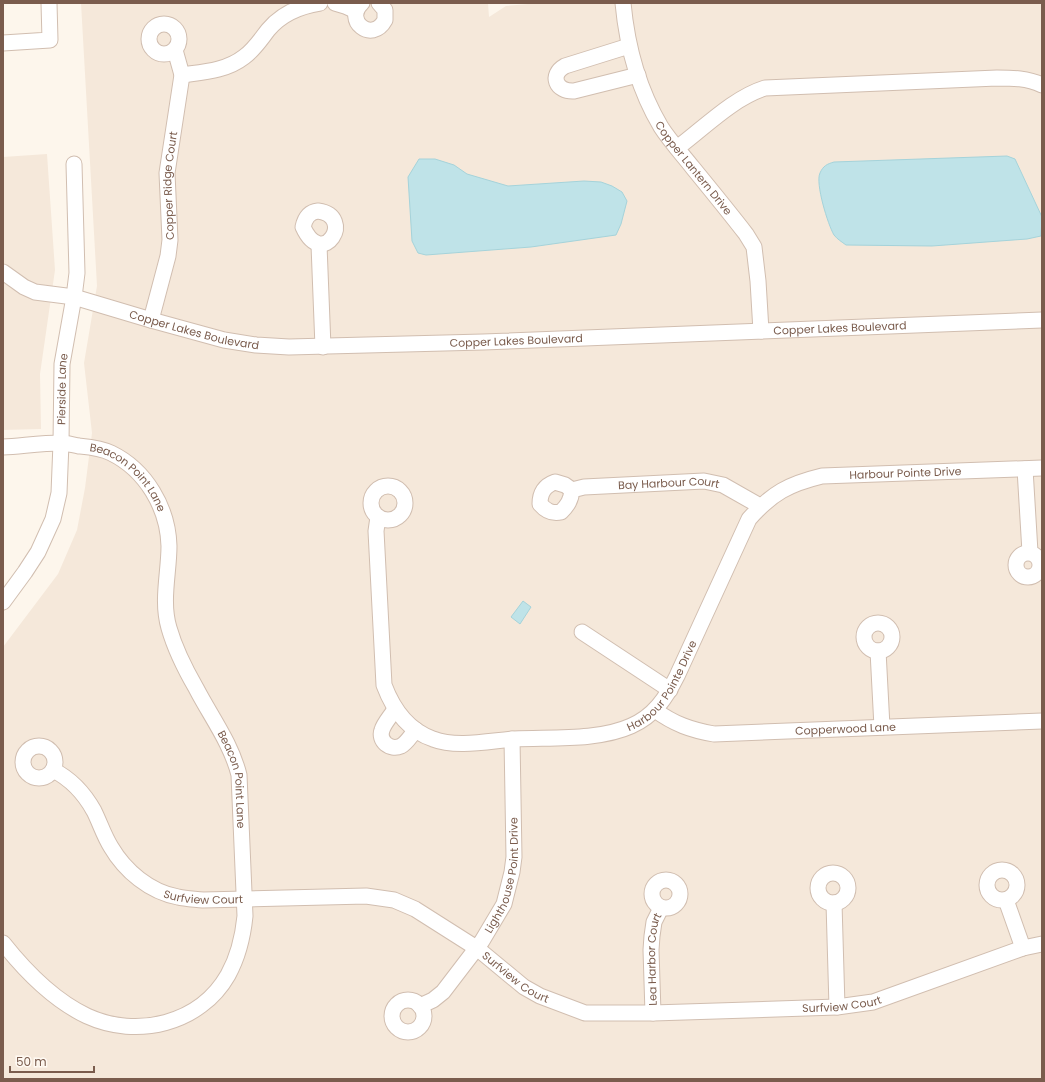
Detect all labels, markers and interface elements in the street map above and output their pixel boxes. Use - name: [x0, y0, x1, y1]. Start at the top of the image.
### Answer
- street label: Copper Lantern Drive: [651, 118, 736, 218]
- street label: Copper Ridge Court: [159, 130, 181, 240]
- street label: Copper Lakes Boulevard: [127, 306, 260, 353]
- street label: Copper Lakes Boulevard: [773, 317, 907, 339]
- street label: Copper Lakes Boulevard: [449, 330, 583, 351]
- street label: Pierside Lane: [53, 352, 72, 425]
- street label: Beacon Point Lane: [89, 439, 170, 514]
- street label: Harbour Pointe Drive: [849, 463, 962, 483]
- street label: Bay Harbour Court: [618, 473, 721, 493]
- street label: Harbour Pointe Drive: [624, 637, 700, 735]
- street label: Copperwood Lane: [795, 719, 896, 739]
- street label: Beacon Point Lane: [214, 728, 249, 829]
- street label: Lighthouse Point Drive: [480, 817, 522, 936]
- street label: Surfview Court: [161, 886, 243, 908]
- street label: Lea Harbor Court: [643, 910, 665, 1006]
- street label: Surfview Court: [479, 948, 551, 1007]
- street label: Surfview Court: [802, 992, 884, 1016]
- scale bar: [10, 1048, 94, 1074]
- text: 50 m: [16, 1053, 47, 1070]

